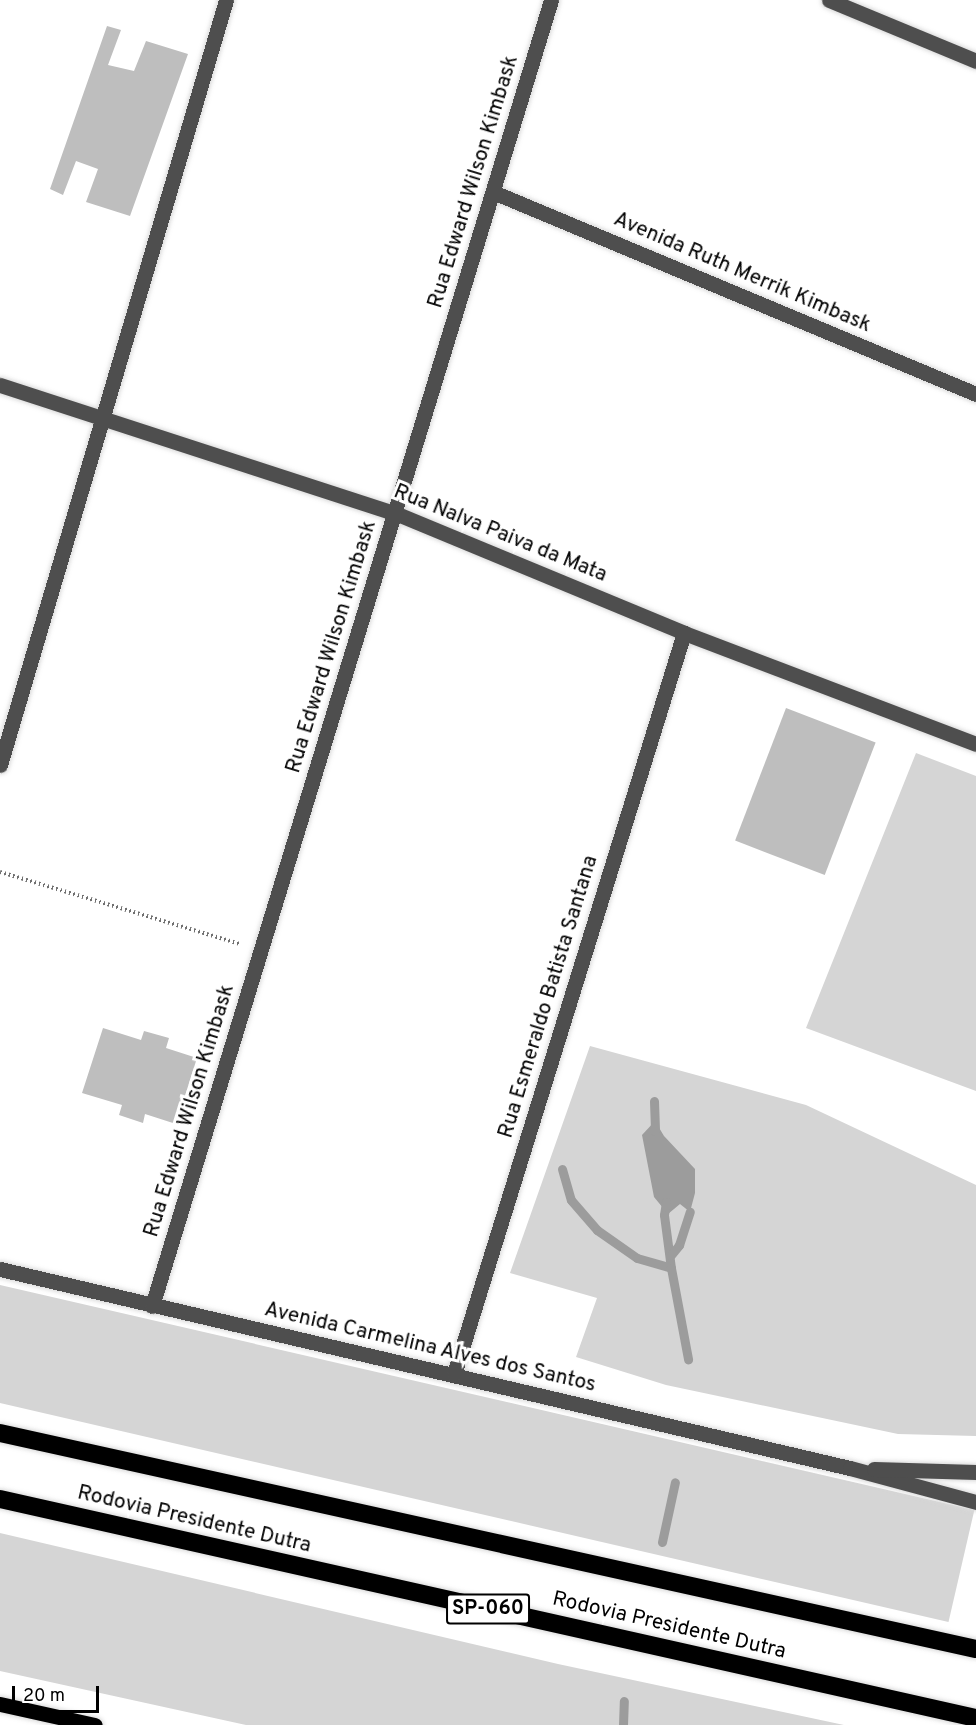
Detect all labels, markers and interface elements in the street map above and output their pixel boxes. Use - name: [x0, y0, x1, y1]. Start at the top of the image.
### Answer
- street label: Rua Edward Wilson Kimbask: [423, 52, 525, 312]
- street label: Avenida Ruth Merrik Kimbask: [610, 207, 874, 339]
- street label: Rua Nalva Paiva da Mata: [390, 480, 610, 588]
- street label: Rua Edward Wilson Kimbask: [281, 517, 383, 777]
- street label: Rua Esmeraldo Batista Santana: [494, 853, 604, 1141]
- street label: Rua Edward Wilson Kimbask: [139, 981, 241, 1241]
- street label: Avenida Carmelina Alves dos Santos: [261, 1297, 599, 1399]
- street label: Rodovia Presidente Dutra: [75, 1481, 313, 1559]
- street label: Rodovia Presidente Dutra: [550, 1587, 788, 1665]
- road number: SP-060: [446, 1592, 530, 1626]
- scale bar: [15, 1674, 102, 1712]
- text: 20 m: [23, 1685, 65, 1708]

